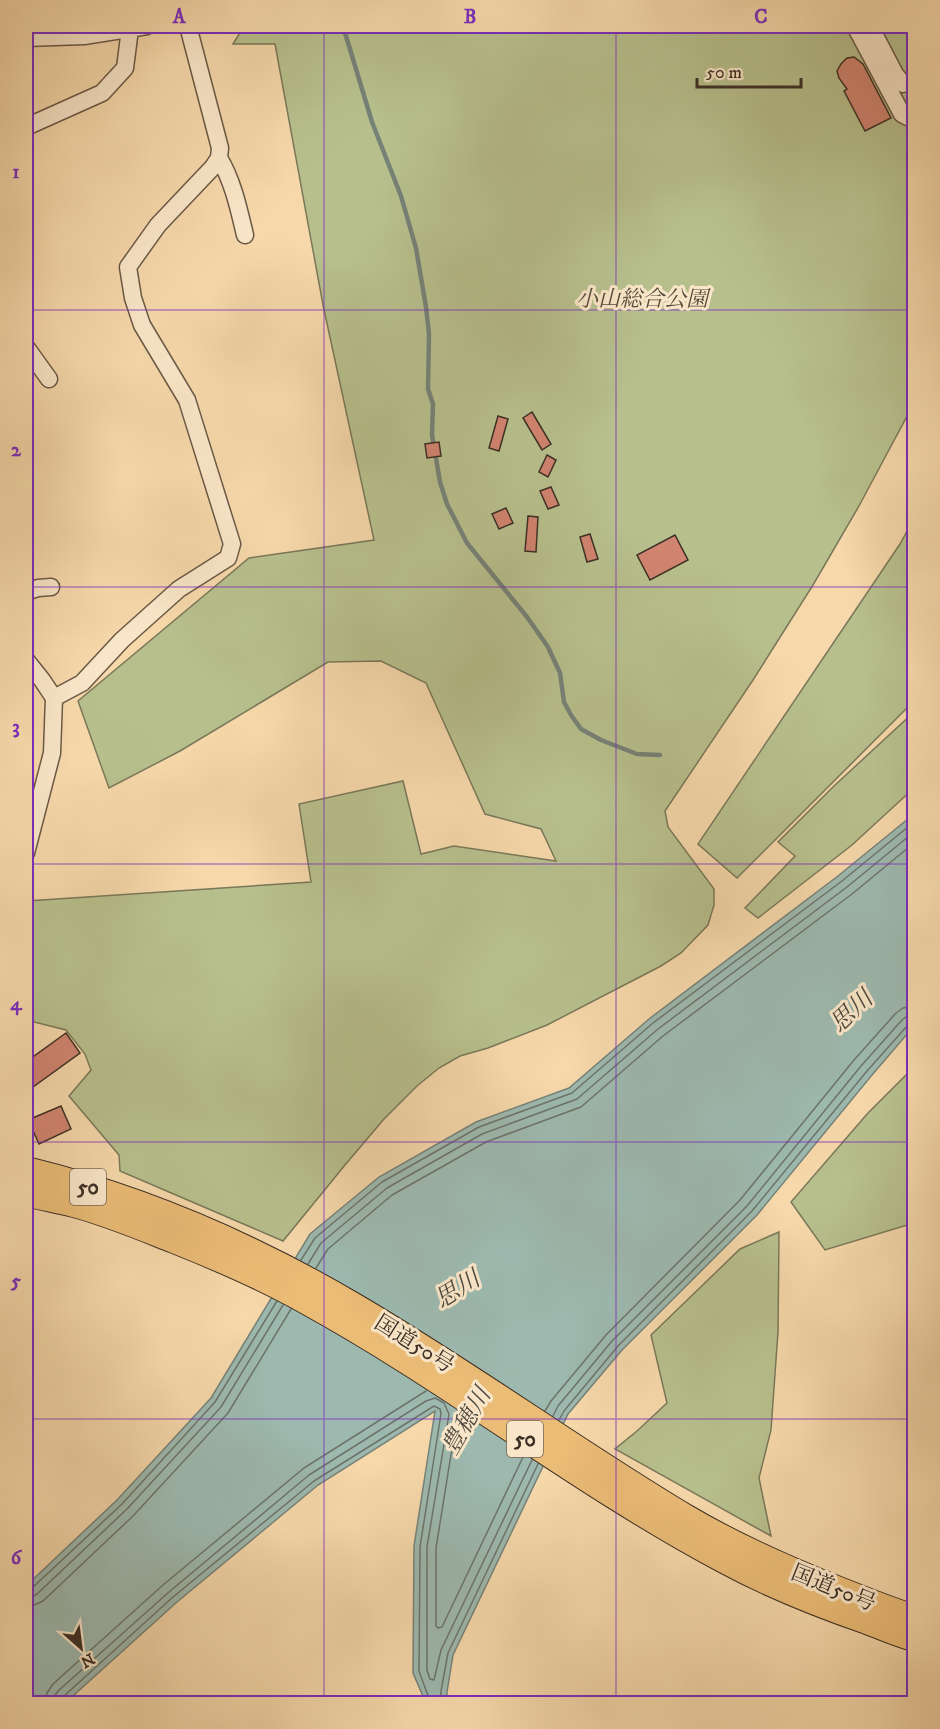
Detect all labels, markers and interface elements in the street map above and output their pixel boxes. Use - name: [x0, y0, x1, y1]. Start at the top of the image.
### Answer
- text: A: [172, 5, 187, 30]
- text: B: [464, 5, 476, 30]
- text: C: [754, 5, 768, 30]
- scale bar: [697, 51, 800, 89]
- text: 50 m: [706, 62, 742, 84]
- text: 1: [12, 160, 20, 185]
- park label: 小山総合公園: [576, 286, 711, 313]
- text: 2: [11, 438, 22, 463]
- text: 3: [12, 715, 20, 740]
- water label: 思川: [824, 982, 882, 1039]
- text: 4: [10, 992, 23, 1017]
- road number: 50: [70, 1169, 106, 1205]
- water label: 思川: [429, 1263, 488, 1315]
- text: 5: [10, 1269, 21, 1294]
- street label: 国道50号: [369, 1309, 459, 1379]
- water label: 豊穂川: [436, 1380, 499, 1460]
- road number: 50: [507, 1421, 543, 1457]
- text: 6: [11, 1546, 23, 1571]
- street label: 国道50号: [787, 1559, 880, 1618]
- north arrow: [51, 1618, 111, 1678]
- text: N: [77, 1648, 98, 1672]

